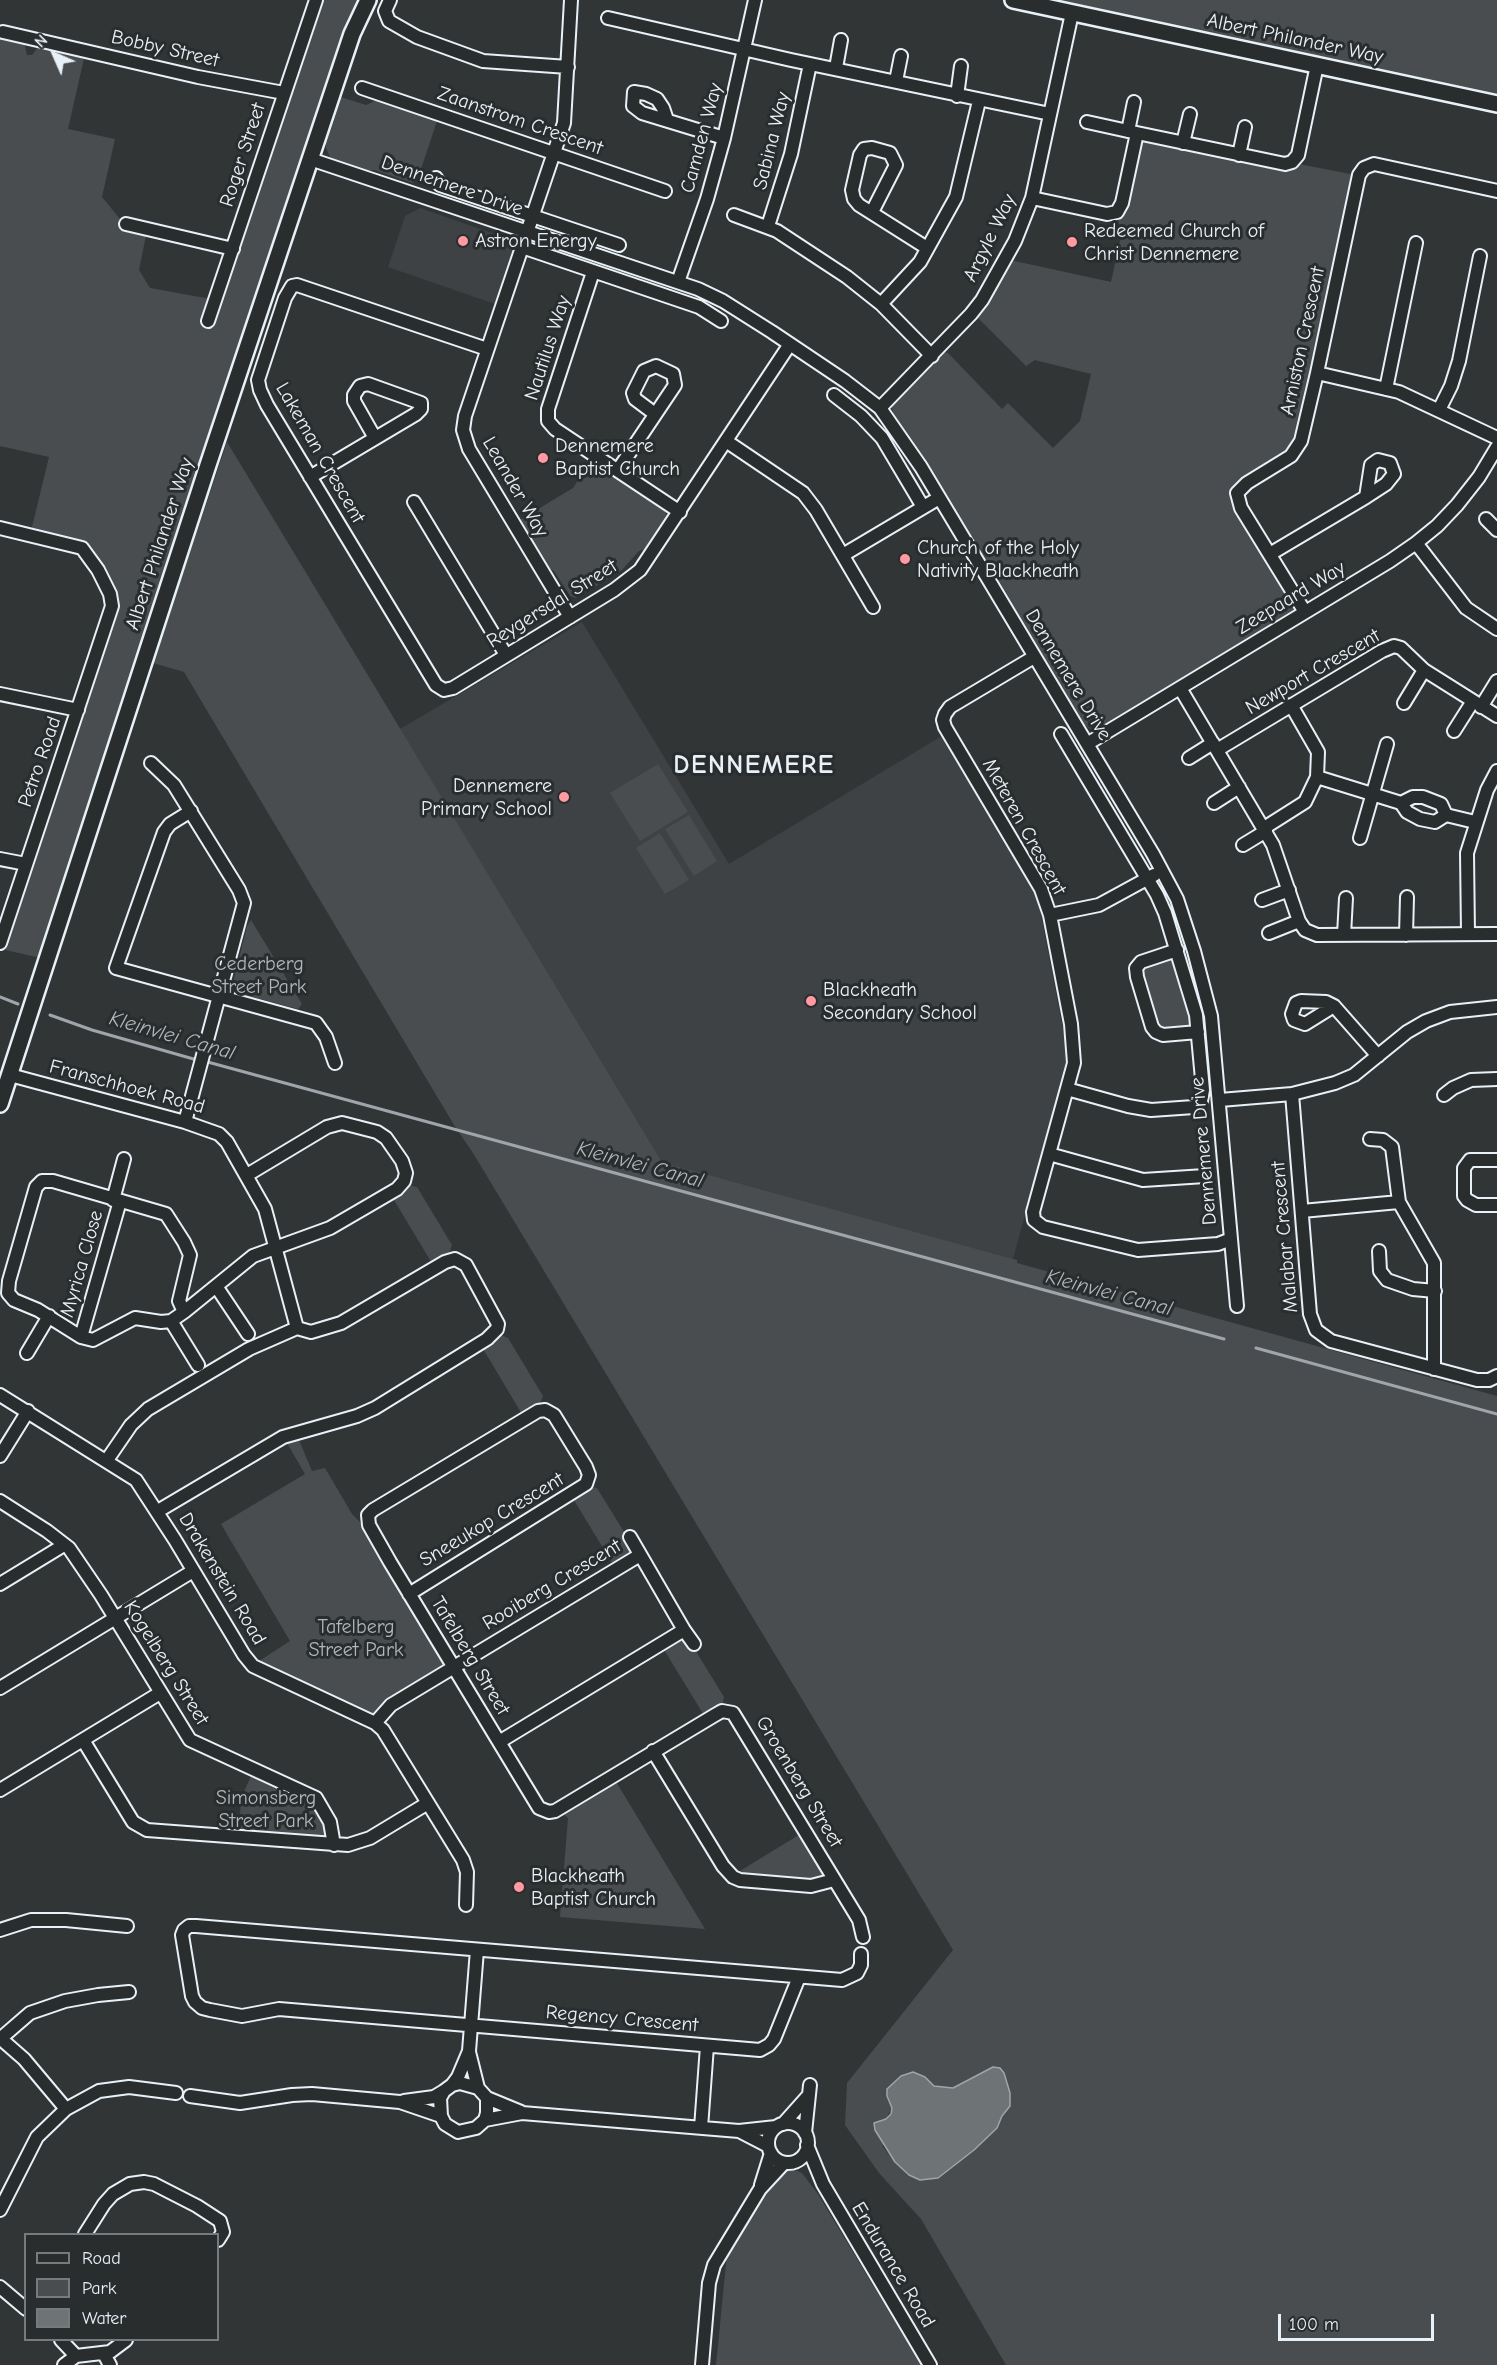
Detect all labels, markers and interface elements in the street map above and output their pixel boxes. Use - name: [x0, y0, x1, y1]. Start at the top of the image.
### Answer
- street label: Albert Philander Way: [1205, 9, 1385, 69]
- north arrow: [24, 24, 84, 84]
- street label: Bobby Street: [109, 25, 221, 73]
- text: N: [31, 31, 51, 51]
- street label: Camden Way: [676, 80, 728, 196]
- street label: Zaanstrom Crescent: [434, 81, 606, 161]
- street label: Sabina Way: [748, 90, 796, 192]
- street label: Roger Street: [215, 100, 271, 210]
- street label: Dennemere Drive: [378, 150, 526, 222]
- street label: Argyle Way: [958, 190, 1022, 286]
- place label: Redeemed Church of Christ Dennemere: [1084, 219, 1264, 266]
- place label: Astron Energy: [475, 229, 597, 253]
- marker: Astron Energy: [456, 234, 470, 248]
- marker: Redeemed Church of Christ Dennemere: [1065, 235, 1079, 249]
- street label: Arniston Crescent: [1276, 264, 1330, 418]
- street label: Nautilus Way: [520, 293, 576, 403]
- street label: Lakeman Crescent: [270, 378, 370, 528]
- street label: Leander Way: [477, 433, 553, 541]
- place label: Dennemere Baptist Church: [555, 434, 680, 481]
- marker: Dennemere Baptist Church: [536, 451, 550, 465]
- street label: Albert Philander Way: [121, 455, 199, 633]
- place label: Church of the Holy Nativity Blackheath: [917, 536, 1079, 583]
- marker: Church of the Holy Nativity Blackheath: [898, 552, 912, 566]
- street label: Reygersdal Street: [482, 554, 622, 654]
- street label: Zeepaard Way: [1232, 556, 1350, 640]
- street label: Dennemere Drive: [1019, 605, 1117, 745]
- street label: Newport Crescent: [1242, 624, 1384, 720]
- street label: Petro Road: [13, 714, 67, 810]
- district label: DENNEMERE: [673, 750, 835, 782]
- street label: Meteren Crescent: [977, 755, 1071, 899]
- place label: Dennemere Primary School: [421, 774, 552, 821]
- marker: Dennemere Primary School: [557, 790, 571, 804]
- park label: Cederberg Street Park: [211, 952, 307, 999]
- place label: Blackheath Secondary School: [823, 978, 977, 1025]
- marker: Blackheath Secondary School: [804, 994, 818, 1008]
- water label: Kleinvlei Canal: [106, 1006, 238, 1066]
- street label: Franschhoek Road: [47, 1055, 207, 1119]
- street label: Dennemere Drive: [1186, 1076, 1222, 1226]
- water label: Kleinvlei Canal: [574, 1136, 706, 1194]
- street label: Malabar Crescent: [1266, 1160, 1304, 1314]
- street label: Myrica Close: [55, 1208, 109, 1320]
- water label: Kleinvlei Canal: [1043, 1264, 1175, 1322]
- street label: Sneeukop Crescent: [416, 1467, 568, 1573]
- street label: Drakenstein Road: [173, 1509, 271, 1649]
- street label: Rooiberg Crescent: [478, 1534, 626, 1636]
- street label: Tafelberg Street: [425, 1592, 515, 1720]
- street label: Kogelberg Street: [118, 1596, 214, 1730]
- park label: Tafelberg Street Park: [308, 1615, 404, 1662]
- street label: Groenberg Street: [750, 1712, 848, 1852]
- park label: Simonsberg Street Park: [216, 1786, 316, 1833]
- place label: Blackheath Baptist Church: [531, 1864, 656, 1911]
- marker: Blackheath Baptist Church: [512, 1880, 526, 1894]
- street label: Regency Crescent: [545, 2000, 699, 2038]
- street label: Endurance Road: [846, 2198, 940, 2332]
- legend: [24, 2233, 219, 2341]
- text: Road: [82, 2248, 121, 2269]
- text: Park: [82, 2278, 116, 2299]
- scale bar: [1281, 2302, 1437, 2340]
- text: Water: [82, 2308, 126, 2329]
- text: 100 m: [1289, 2314, 1339, 2335]

